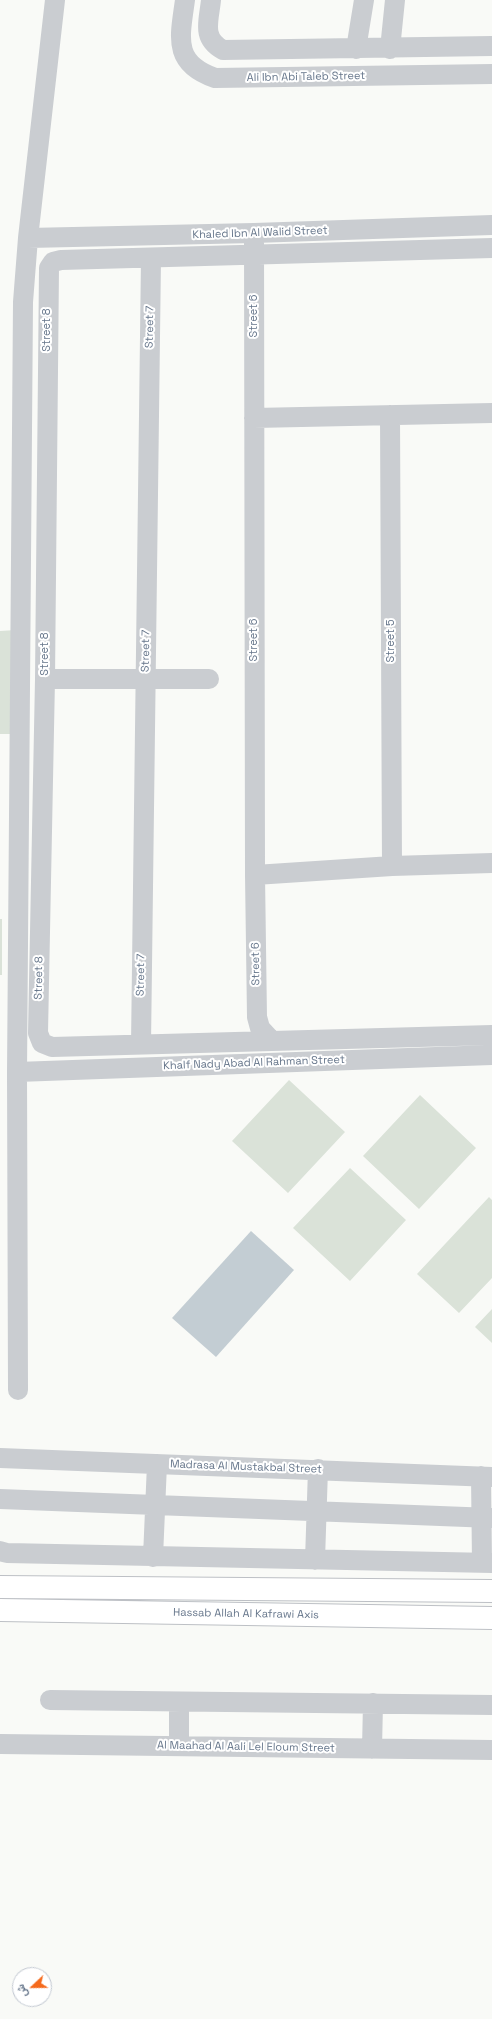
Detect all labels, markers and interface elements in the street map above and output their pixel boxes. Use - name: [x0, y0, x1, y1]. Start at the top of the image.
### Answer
- street label: Ali Ibn Abi Taleb Street: [247, 69, 365, 85]
- street label: Khaled Ibn Al Walid Street: [192, 224, 328, 242]
- street label: Street 6: [247, 294, 261, 338]
- street label: Street 7: [143, 306, 157, 348]
- street label: Street 8: [40, 308, 54, 352]
- street label: Street 6: [247, 618, 261, 662]
- street label: Street 5: [384, 619, 398, 663]
- street label: Street 7: [139, 630, 153, 672]
- street label: Street 8: [38, 632, 52, 676]
- street label: Street 6: [249, 942, 263, 986]
- street label: Street 7: [134, 954, 148, 996]
- street label: Street 8: [32, 956, 46, 1000]
- street label: Khalf Nady Abad Al Rahman Street: [163, 1053, 345, 1073]
- street label: Madrasa Al Mustakbal Street: [170, 1458, 322, 1476]
- street label: Hassab Allah Al Kafrawi Axis: [173, 1606, 319, 1622]
- street label: Al Maahad Al Aali Lel Eloum Street: [157, 1739, 335, 1755]
- north arrow: [12, 1967, 52, 2007]
- text: ش: [13, 1982, 31, 2000]

